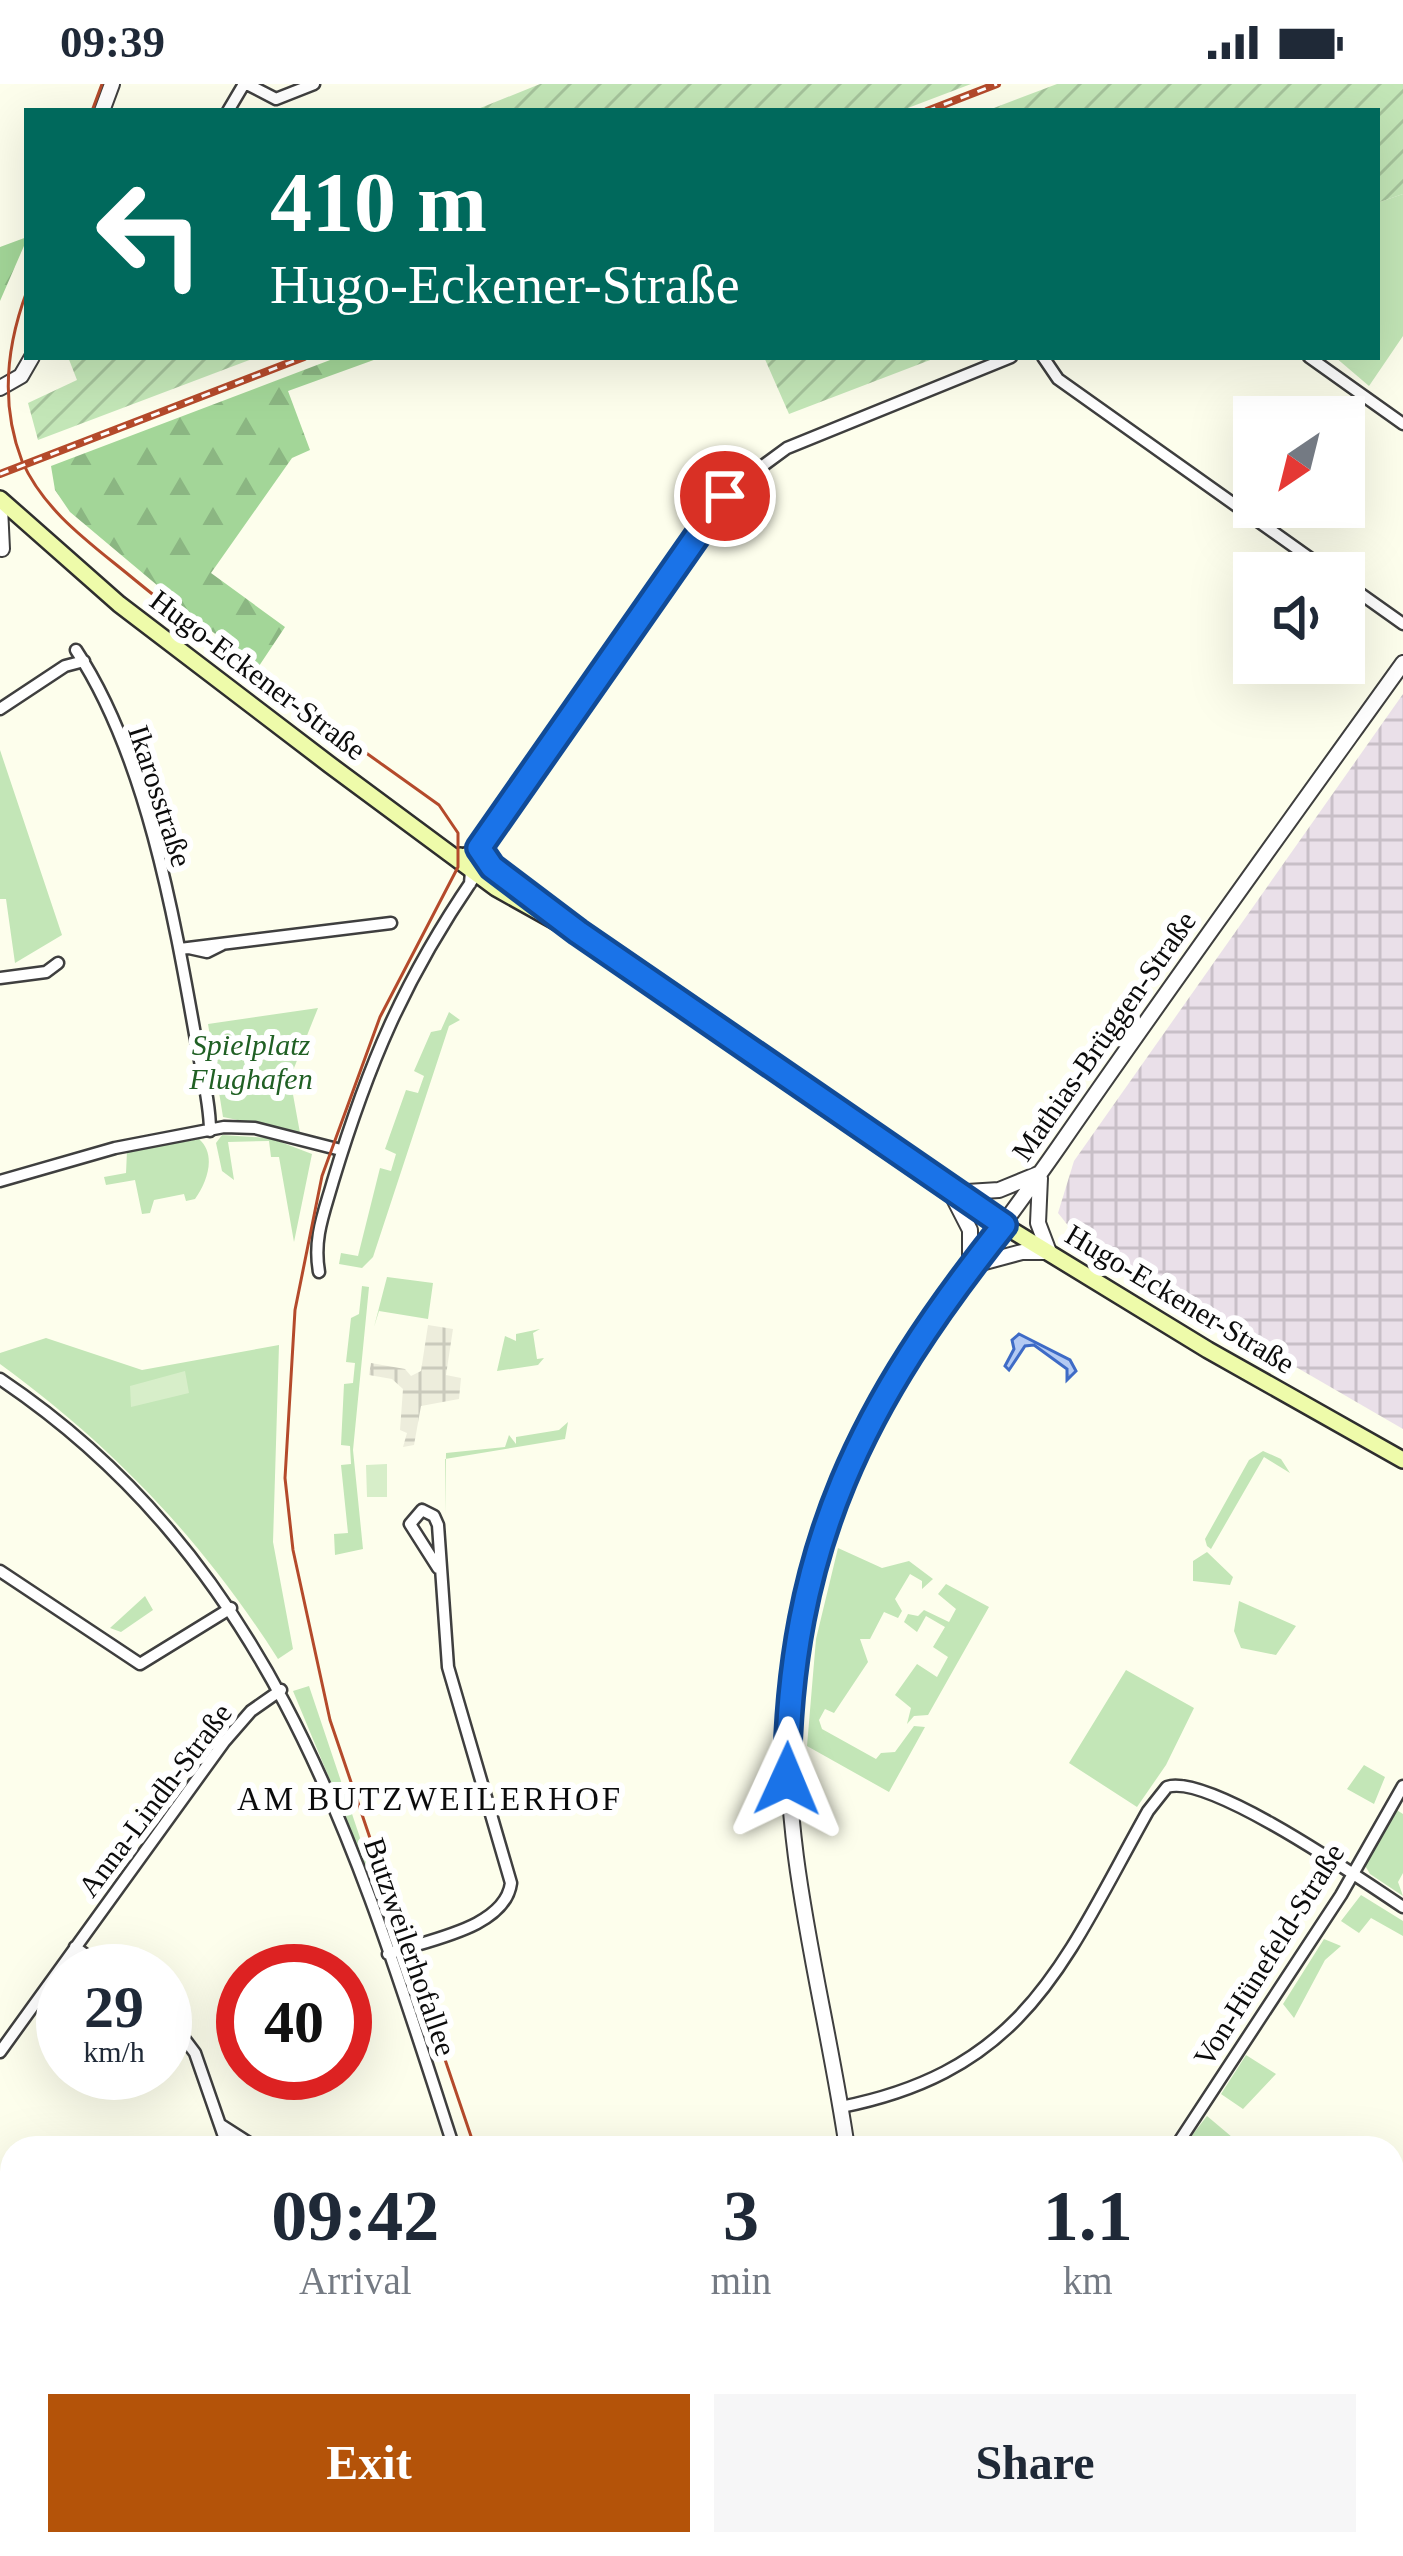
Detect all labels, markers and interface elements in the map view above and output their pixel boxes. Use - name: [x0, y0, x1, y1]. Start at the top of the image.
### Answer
- text: 09:39: [60, 17, 165, 67]
- icon: left: [72, 156, 228, 312]
- text: 410 m: [270, 156, 487, 249]
- text: Hugo-Eckener-Straße: [270, 255, 740, 315]
- north arrow: [1233, 396, 1365, 528]
- map controls: [1233, 396, 1365, 684]
- pin: [674, 445, 776, 547]
- icon: arrive: [692, 463, 758, 529]
- button: sound: [1233, 552, 1365, 684]
- street label: Hugo-Eckener-Straße: [144, 583, 372, 766]
- street label: Ikarosstraße: [122, 721, 199, 871]
- street label: Mathias-Brüggen-Straße: [1005, 905, 1202, 1167]
- park label: Spielplatz Flughafen: [188, 1028, 313, 1095]
- street label: Hugo-Eckener-Straße: [1060, 1217, 1301, 1380]
- street label: Anna-Lindh-Straße: [71, 1697, 238, 1903]
- position arrow: [724, 1716, 850, 1842]
- district label: AM BUTZWEILERHOF: [237, 1781, 623, 1817]
- street label: Butzweilerhofallee: [358, 1834, 463, 2060]
- street label: Von-Hünefeld-Straße: [1187, 1837, 1350, 2072]
- speed limit sign: 40: [216, 1944, 372, 2100]
- text: 29: [84, 1974, 144, 2040]
- text: km/h: [83, 2035, 145, 2068]
- text: 09:42: [271, 2176, 439, 2256]
- text: 3: [723, 2176, 759, 2256]
- text: 1.1: [1043, 2176, 1133, 2256]
- text: Arrival: [299, 2259, 412, 2302]
- text: min: [711, 2259, 771, 2302]
- text: km: [1063, 2259, 1113, 2302]
- button: Exit: [48, 2394, 690, 2532]
- button: Share: [714, 2394, 1356, 2532]

